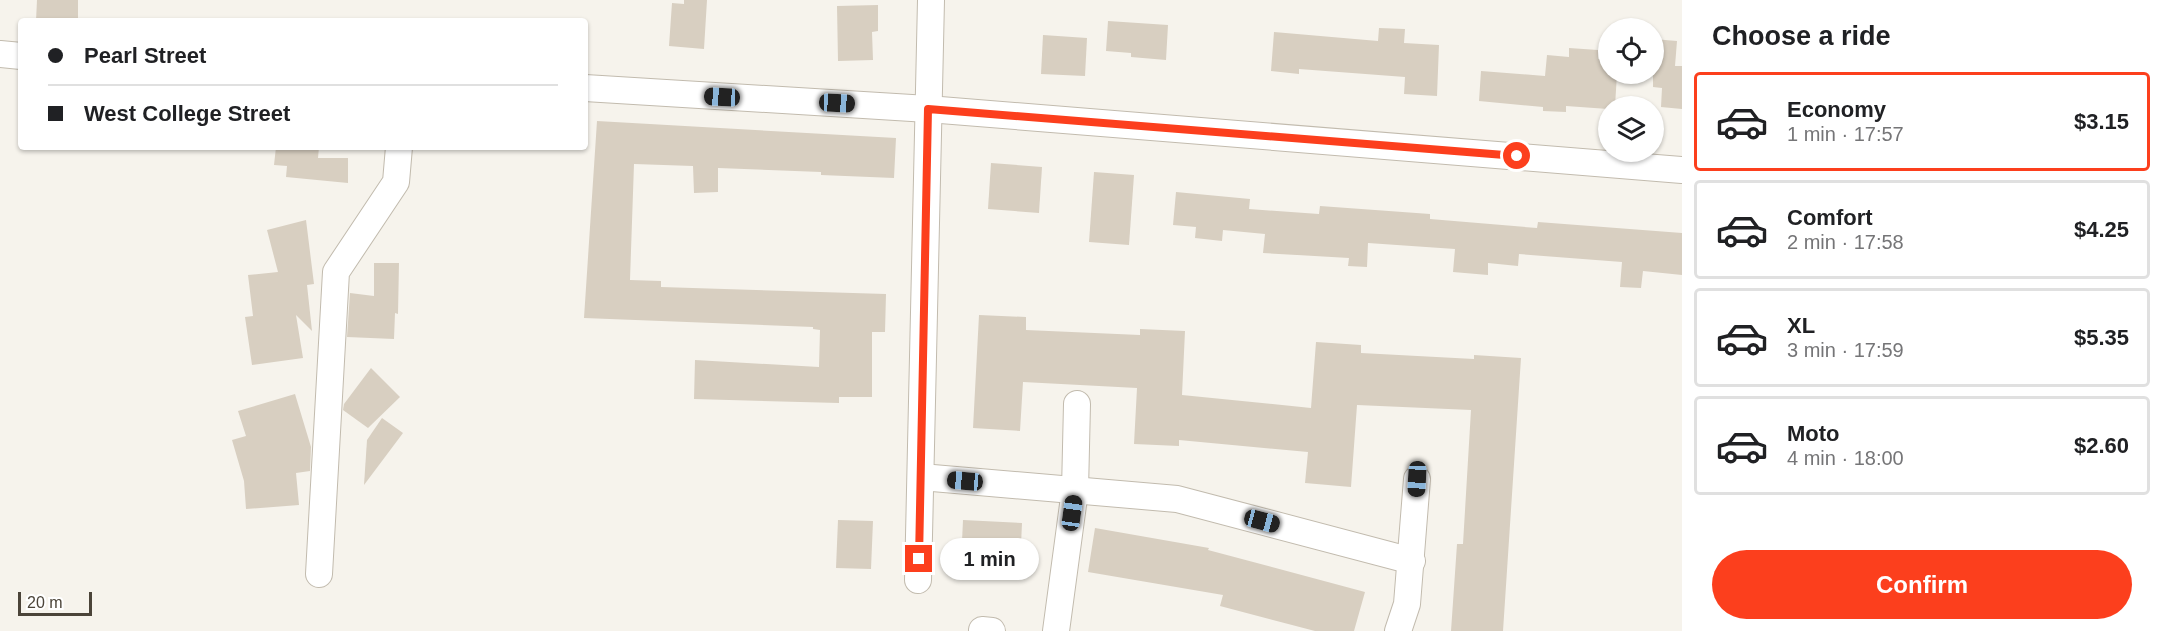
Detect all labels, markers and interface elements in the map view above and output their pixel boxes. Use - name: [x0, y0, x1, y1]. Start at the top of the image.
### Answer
- map controls: [1598, 18, 1664, 162]
- button: locate: [1598, 18, 1664, 84]
- text: Choose a ride: [1712, 21, 1891, 51]
- text: Pearl Street: [84, 43, 206, 68]
- car: [704, 87, 740, 107]
- car: [819, 93, 855, 113]
- icon: car: [1715, 95, 1769, 149]
- button: layers: [1598, 96, 1664, 162]
- text: Economy: [1787, 97, 1886, 122]
- text: West College Street: [84, 101, 290, 126]
- text: $3.15: [2074, 109, 2129, 134]
- text: 1 min · 17:57: [1787, 123, 1904, 145]
- route start: [1503, 142, 1530, 169]
- icon: car: [1715, 203, 1769, 257]
- text: Comfort: [1787, 205, 1873, 230]
- text: $4.25: [2074, 217, 2129, 242]
- text: 2 min · 17:58: [1787, 231, 1904, 253]
- icon: car: [1715, 311, 1769, 365]
- text: XL: [1787, 313, 1815, 338]
- text: $5.35: [2074, 325, 2129, 350]
- text: 3 min · 17:59: [1787, 339, 1904, 361]
- icon: car: [1715, 419, 1769, 473]
- text: Moto: [1787, 421, 1840, 446]
- text: $2.60: [2074, 433, 2129, 458]
- text: 4 min · 18:00: [1787, 447, 1904, 469]
- car: [1407, 461, 1427, 497]
- car: [946, 470, 984, 492]
- car: [1061, 494, 1083, 532]
- car: [1242, 508, 1282, 534]
- callout: 1 min: [940, 538, 1039, 580]
- route end: [905, 545, 932, 572]
- text: 1 min: [963, 548, 1016, 570]
- button: Confirm: [1712, 550, 2132, 619]
- scale bar: [18, 589, 92, 616]
- text: 20 m: [27, 594, 63, 611]

